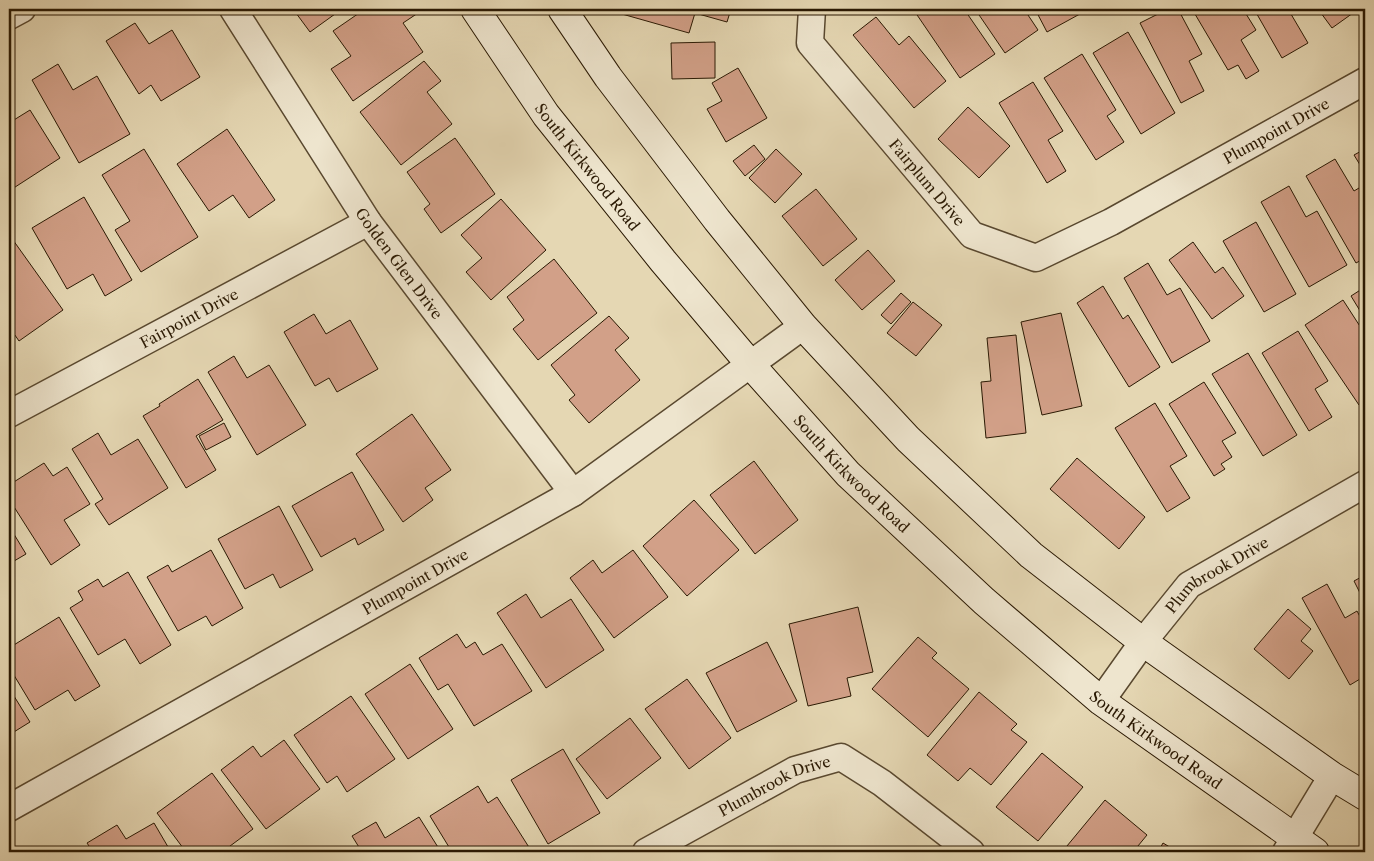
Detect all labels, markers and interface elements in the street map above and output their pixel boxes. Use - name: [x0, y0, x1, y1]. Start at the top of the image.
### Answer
- street label: Plumpoint Drive: [1219, 93, 1332, 168]
- street label: South Kirkwood Road: [531, 99, 644, 234]
- street label: Fairplum Drive: [885, 135, 969, 229]
- street label: Golden Glen Drive: [352, 204, 447, 323]
- street label: Fairpoint Drive: [136, 284, 241, 352]
- street label: South Kirkwood Road: [790, 410, 914, 536]
- street label: Plumbrook Drive: [1161, 532, 1271, 617]
- street label: Plumpoint Drive: [359, 544, 471, 618]
- street label: South Kirkwood Road: [1086, 686, 1226, 793]
- street label: Plumbrook Drive: [715, 751, 832, 820]

